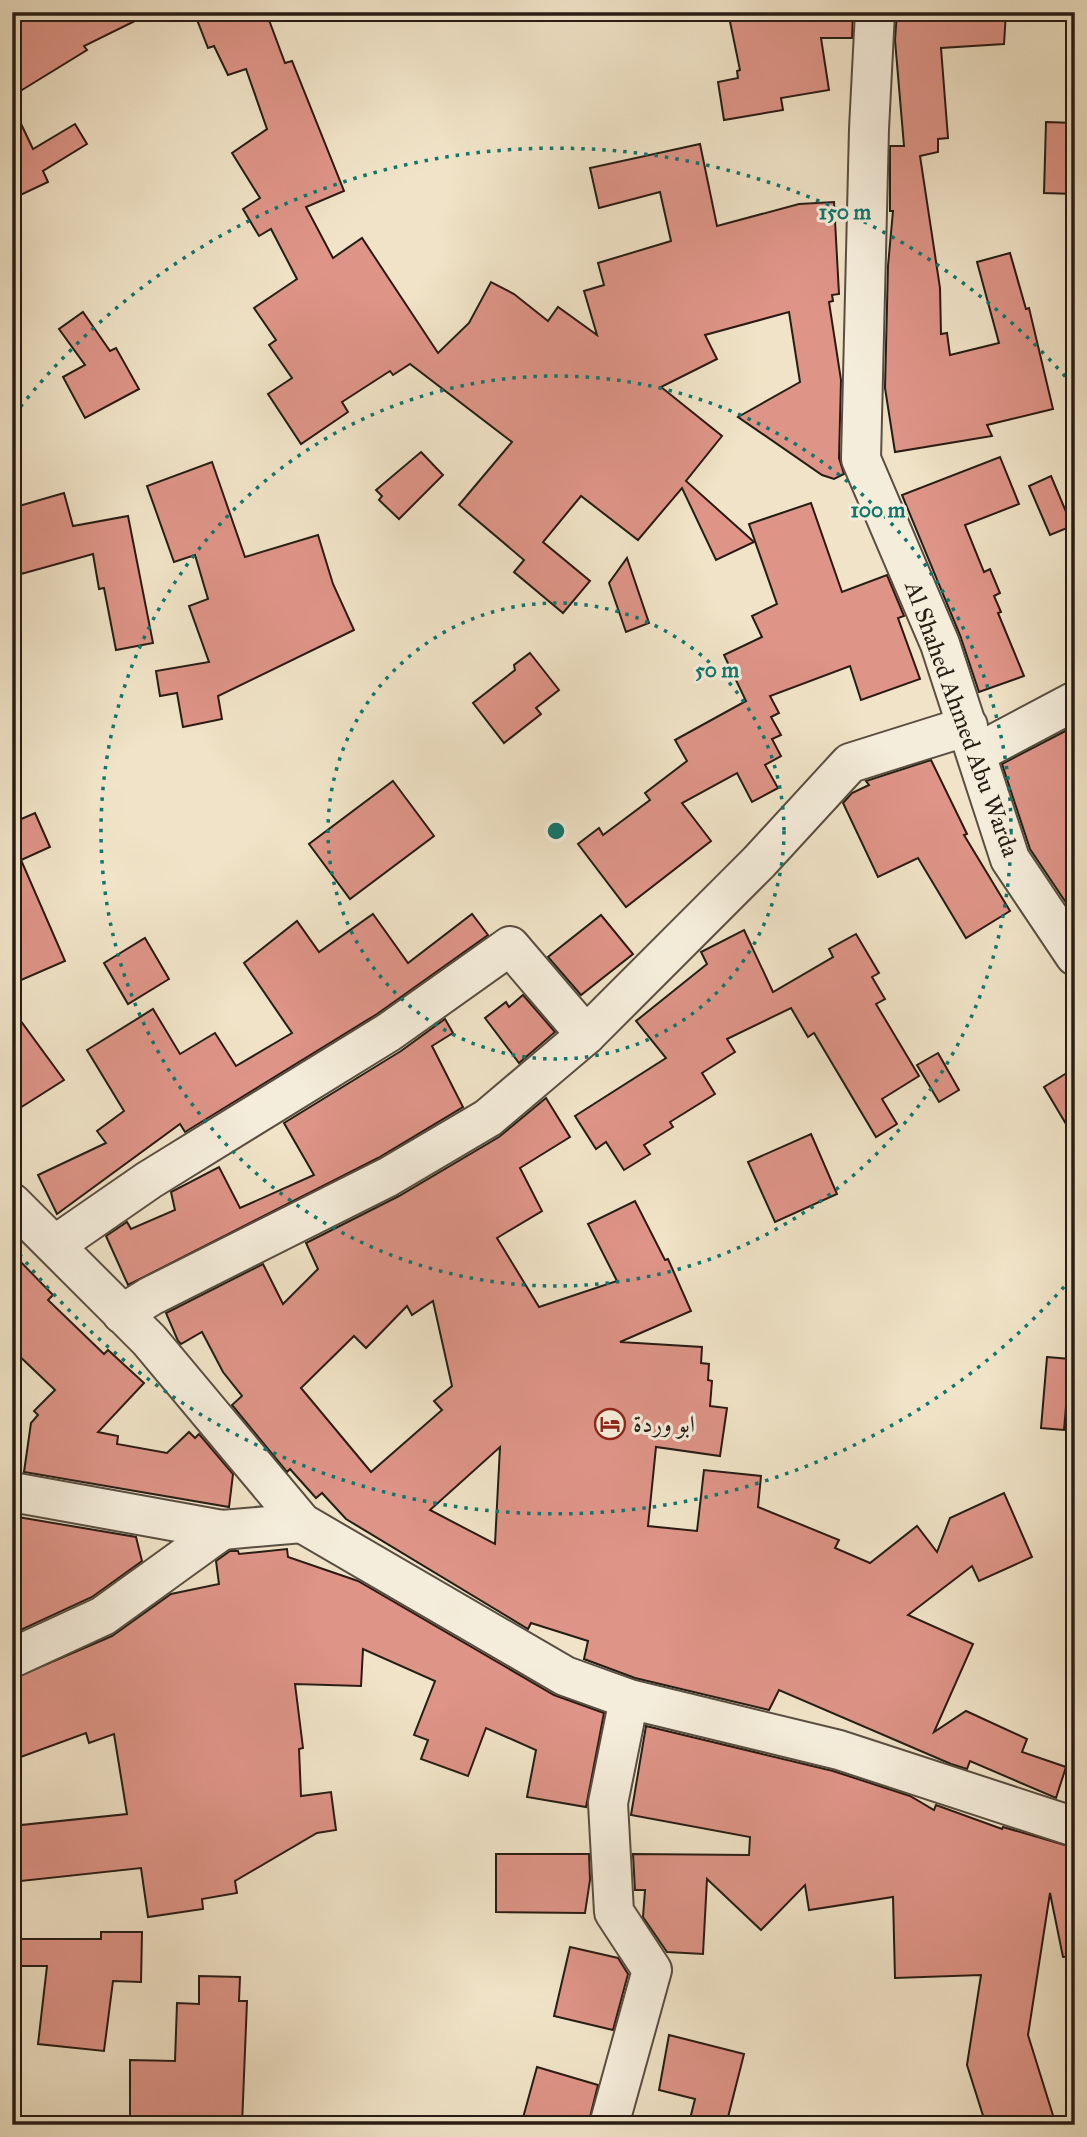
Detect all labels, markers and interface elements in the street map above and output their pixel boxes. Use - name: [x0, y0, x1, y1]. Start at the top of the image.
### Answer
- text: 150 m: [819, 199, 871, 225]
- text: 100 m: [851, 497, 906, 523]
- street label: Al Shahed Ahmed Abu Warda: [898, 576, 1026, 862]
- text: 50 m: [695, 657, 739, 683]
- centre of rings: [544, 819, 568, 843]
- hotel icon: ابو وردة: [593, 1407, 627, 1441]
- place label: ابو وردة: [633, 1409, 695, 1439]

